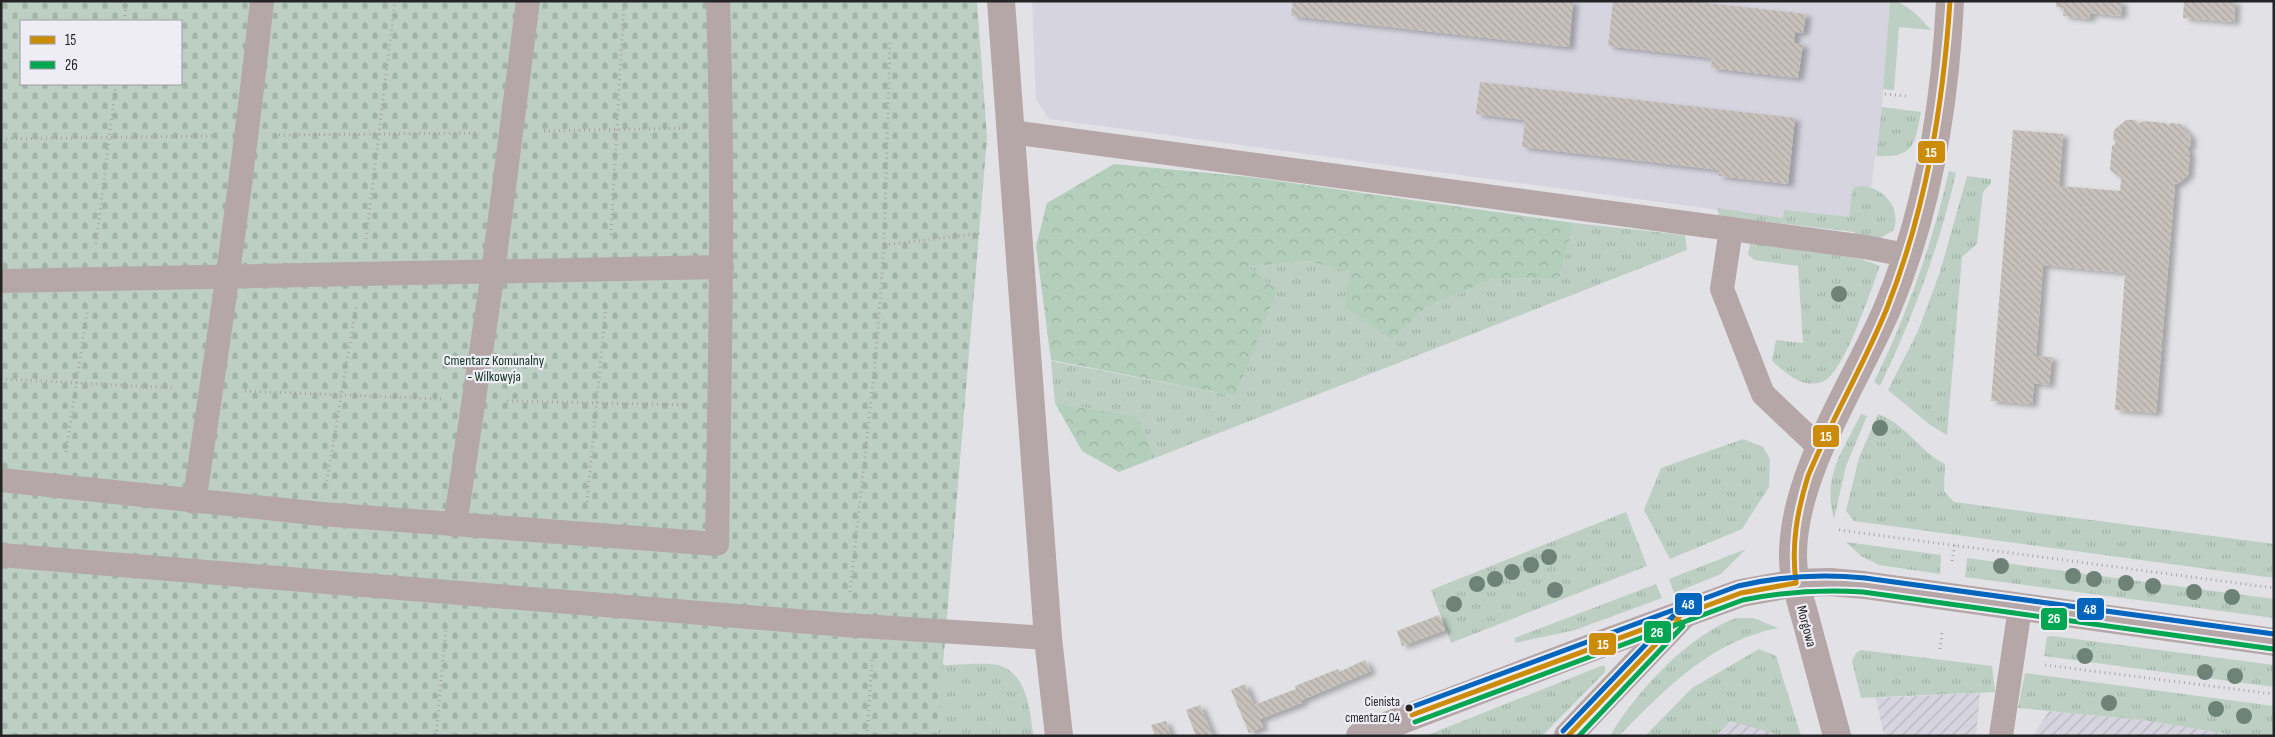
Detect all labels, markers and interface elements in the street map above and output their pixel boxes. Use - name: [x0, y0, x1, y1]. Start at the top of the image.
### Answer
- legend: [20, 20, 182, 85]
- text: 15: [65, 31, 76, 50]
- text: 26: [65, 56, 78, 75]
- line badge: 15: [1917, 140, 1946, 164]
- text: 15: [1925, 144, 1937, 161]
- park label: Cmentarz Komunalny - Wilkowyja: [444, 352, 545, 385]
- line badge: 15: [1812, 424, 1840, 448]
- text: 15: [1820, 428, 1832, 445]
- line badge: 48: [1674, 592, 1703, 616]
- text: 48: [1681, 596, 1695, 613]
- line badge: 48: [2076, 597, 2105, 621]
- text: 48: [2083, 601, 2097, 618]
- street label: Morgowa: [1793, 604, 1820, 649]
- line badge: 26: [2040, 607, 2068, 631]
- text: 26: [2048, 610, 2061, 627]
- line badge: 26: [1643, 620, 1672, 644]
- text: 26: [1651, 624, 1664, 641]
- line badge: 15: [1588, 632, 1617, 656]
- text: 15: [1597, 636, 1609, 653]
- place label: Cienista cmentarz 04: [1345, 694, 1401, 726]
- marker: Cienista cmentarz 04: [1404, 703, 1414, 713]

